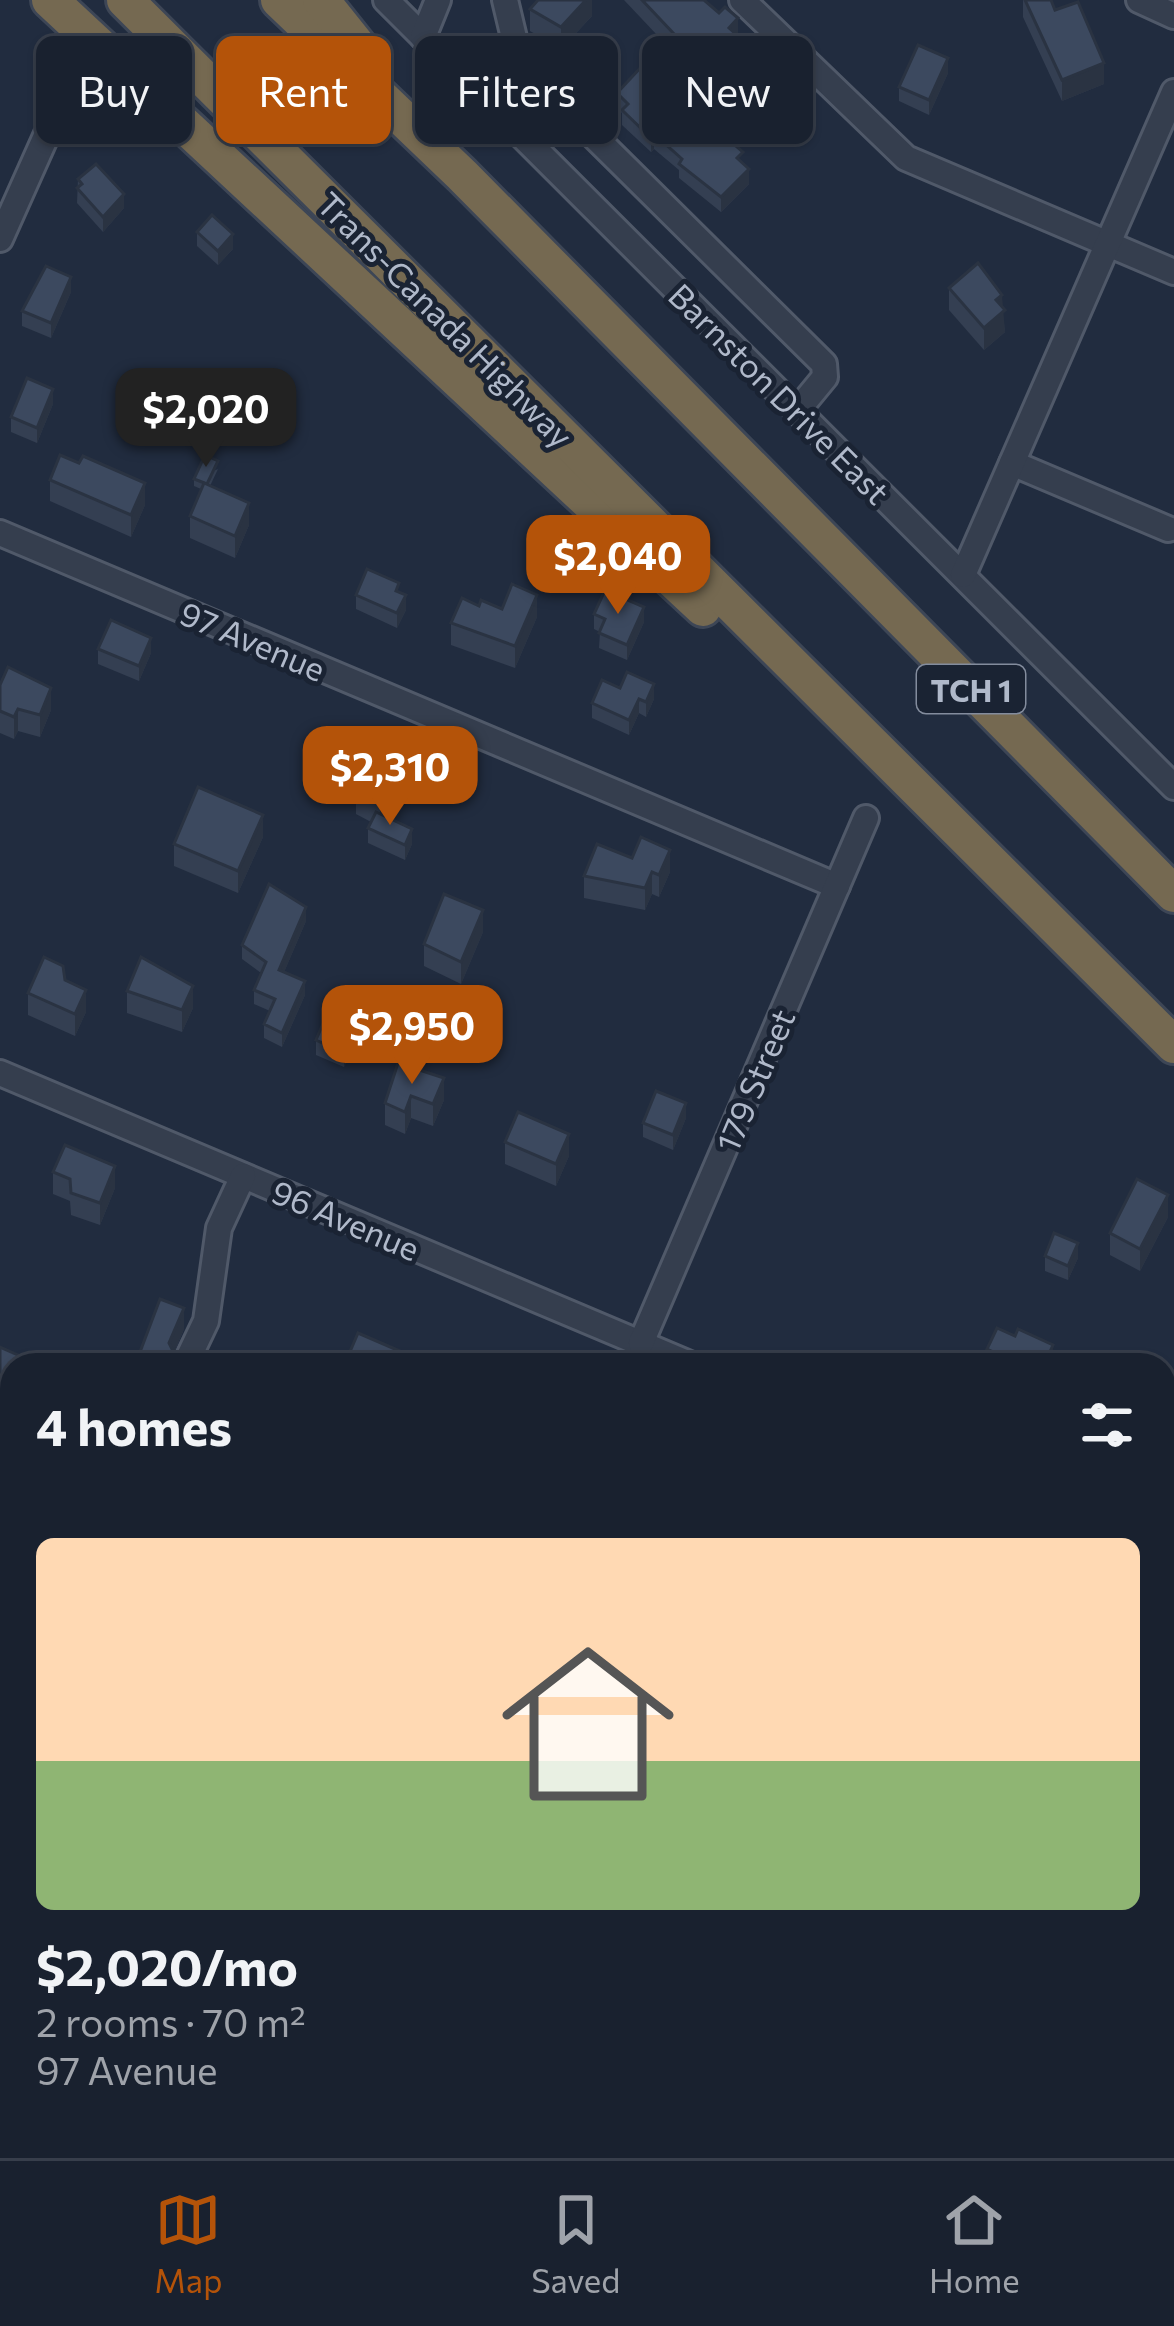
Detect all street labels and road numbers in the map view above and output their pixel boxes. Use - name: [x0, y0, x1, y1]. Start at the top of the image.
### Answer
- street label: Trans-Canada Highway: [310, 183, 582, 455]
- street label: Barnston Drive East: [661, 274, 899, 512]
- street label: 97 Avenue: [174, 591, 332, 689]
- road number: TCH 1: [917, 665, 1025, 713]
- street label: 179 Street: [706, 1002, 802, 1158]
- street label: 96 Avenue: [266, 1170, 426, 1268]

